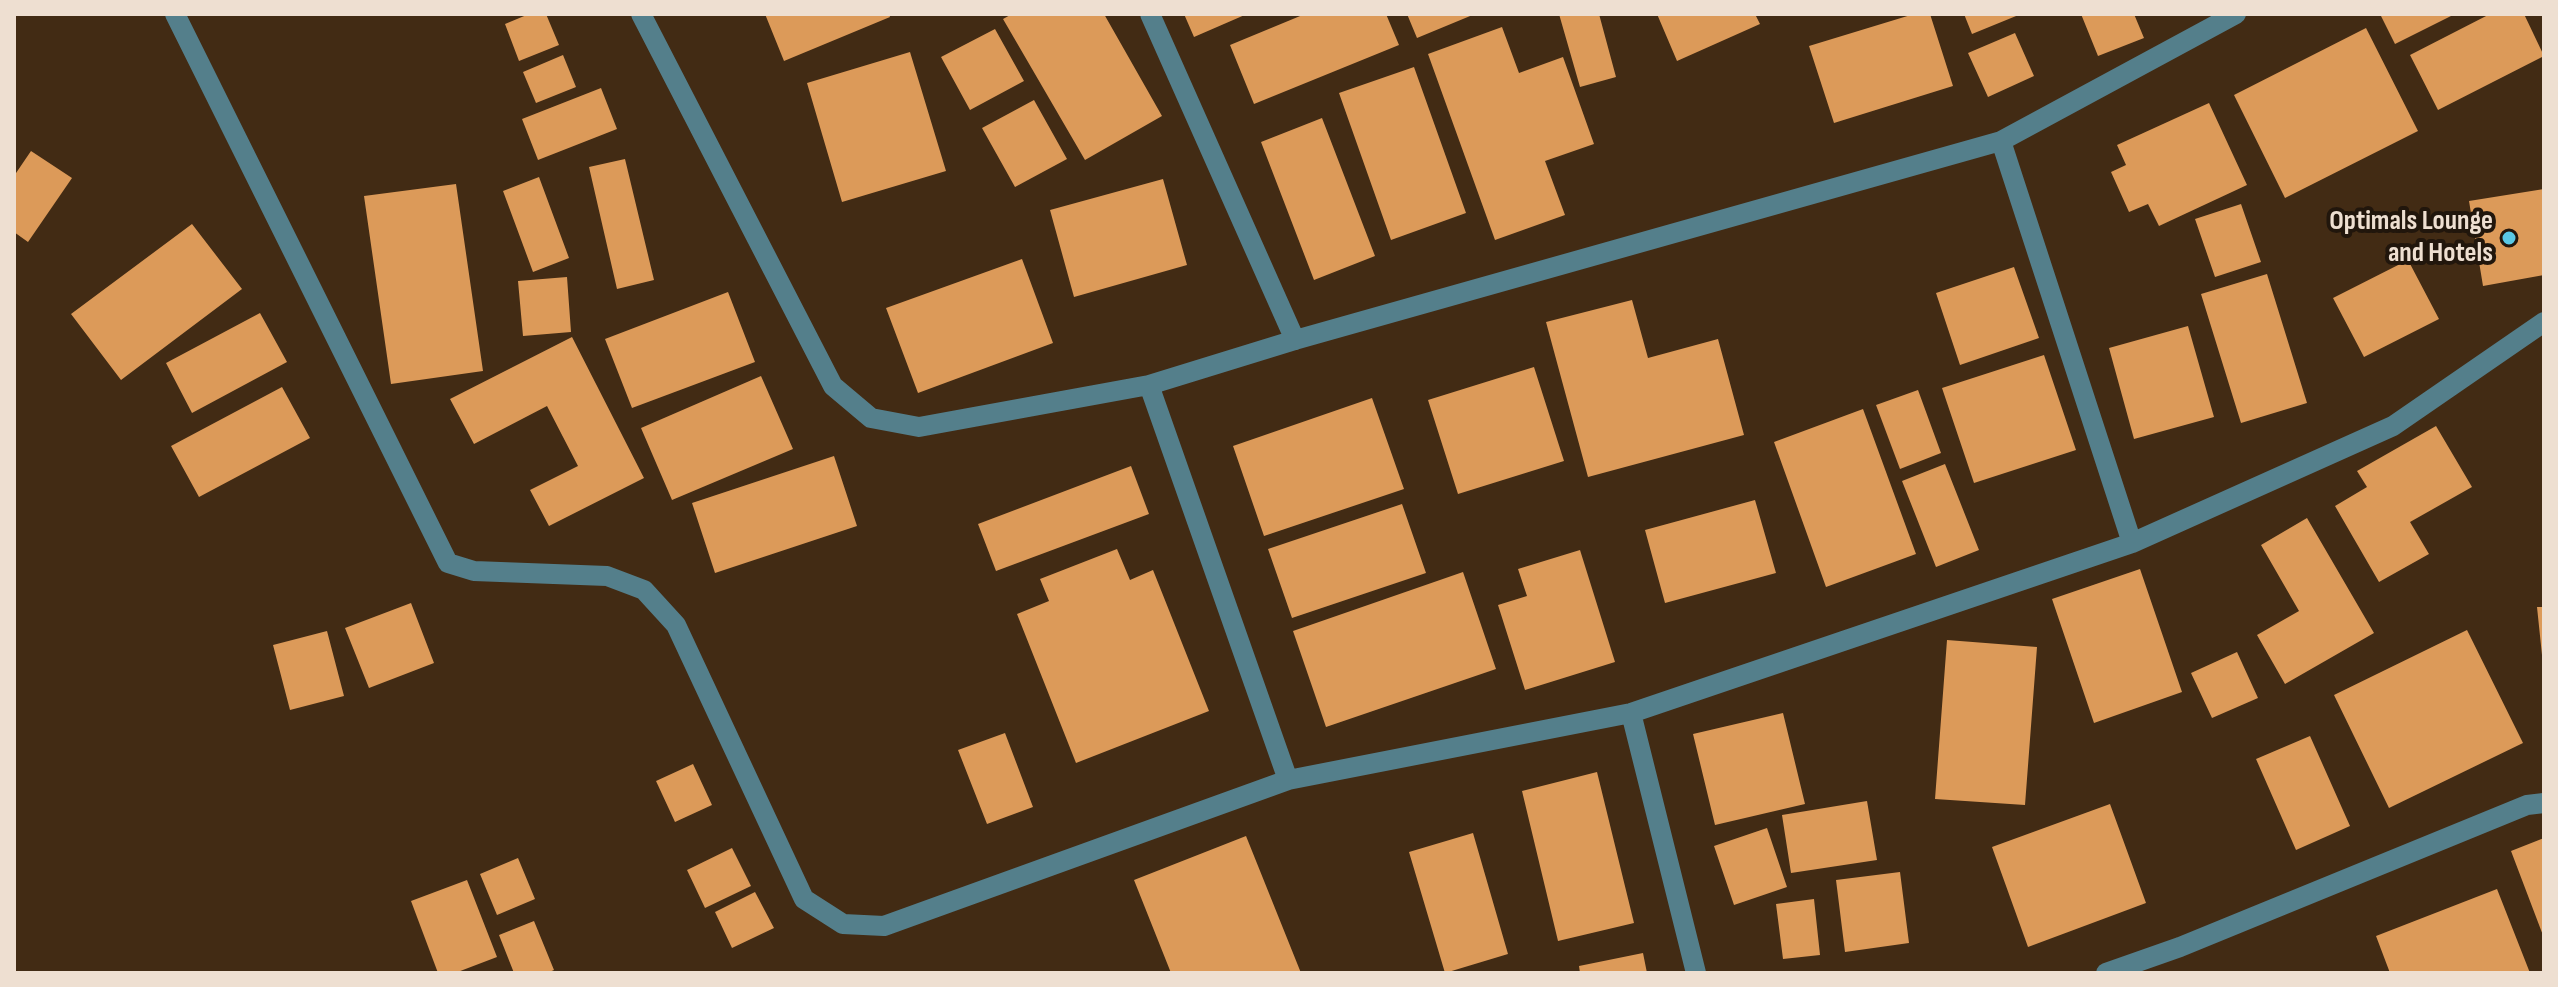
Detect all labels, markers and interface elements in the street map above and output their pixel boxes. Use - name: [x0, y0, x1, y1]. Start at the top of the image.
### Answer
- place label: Optimals Lounge and Hotels: [2329, 205, 2493, 271]
- marker: Optimals Lounge and Hotels: [2500, 229, 2518, 247]

